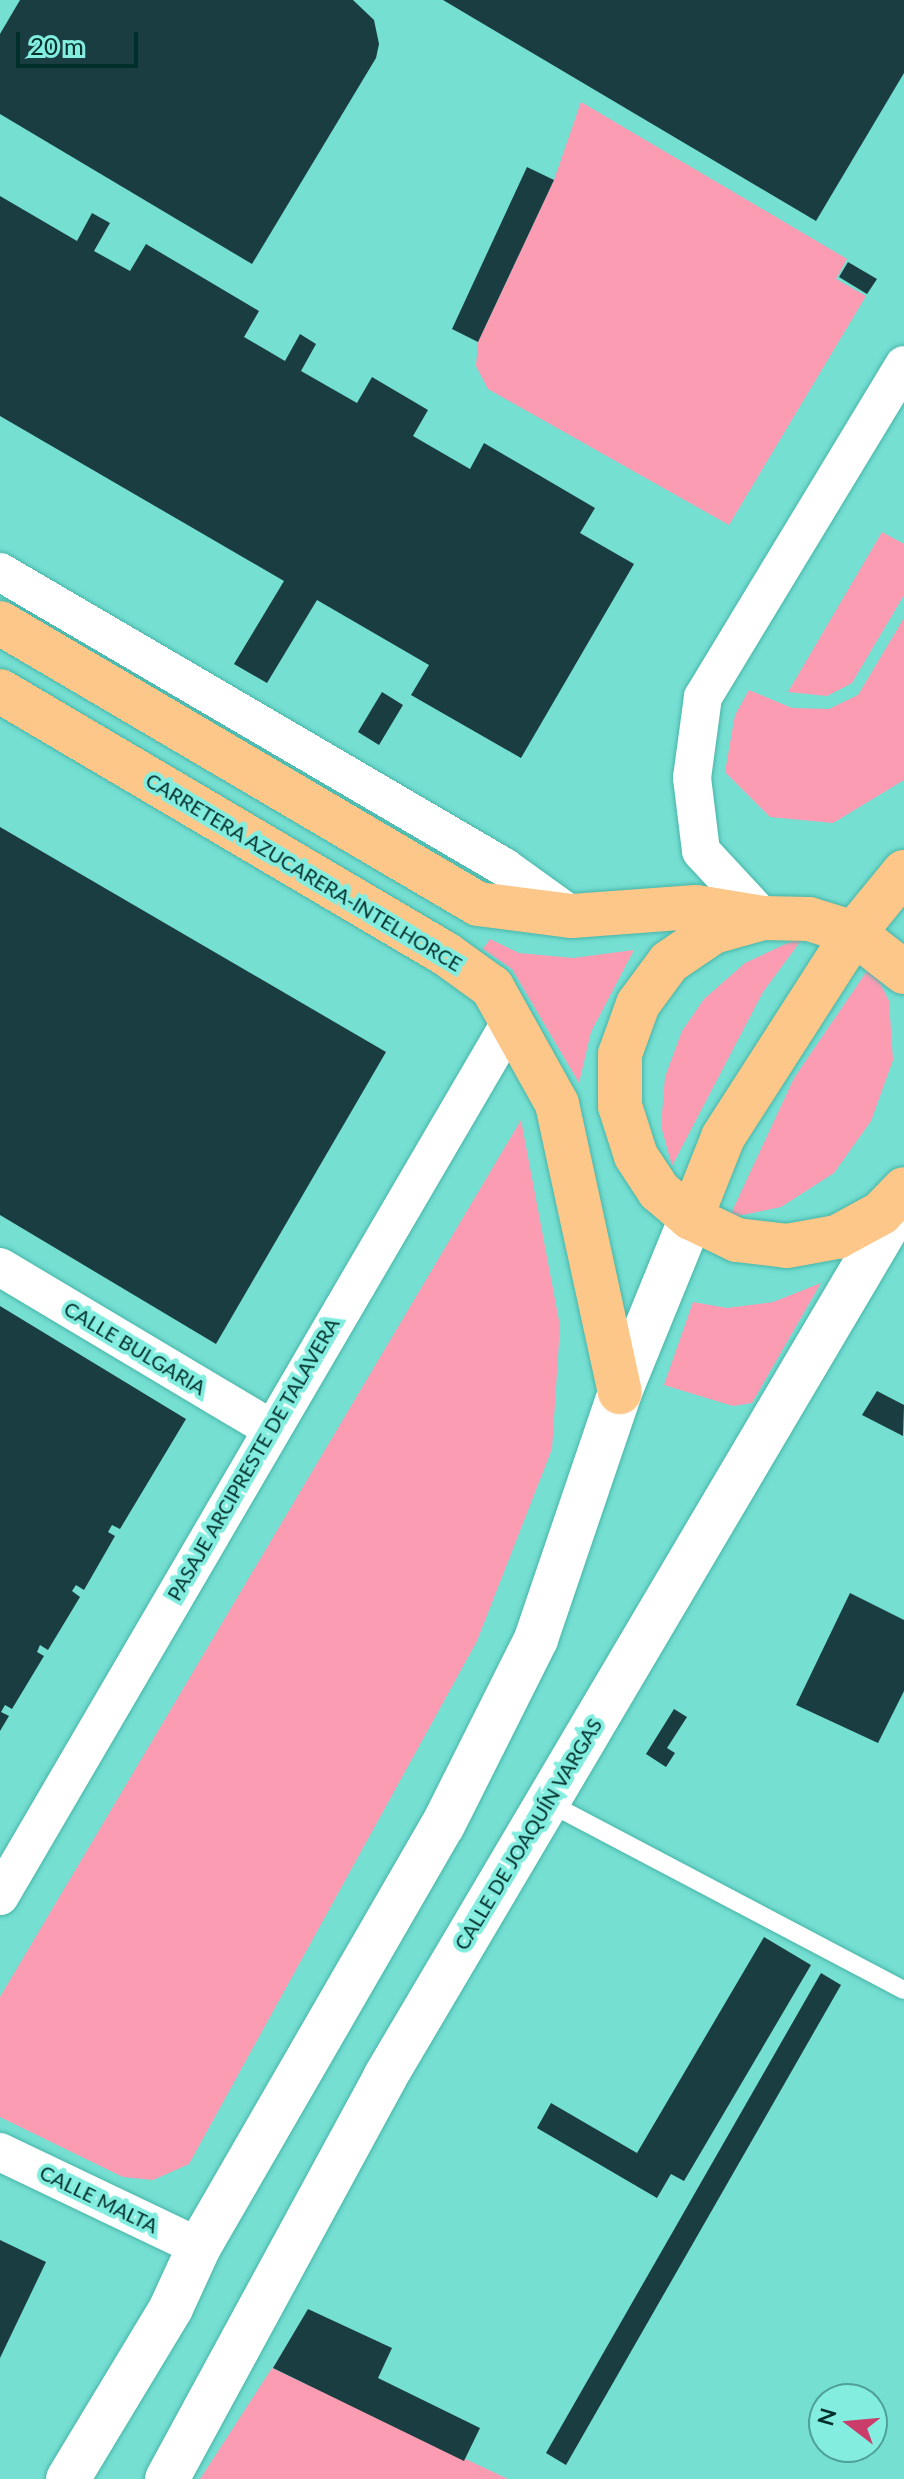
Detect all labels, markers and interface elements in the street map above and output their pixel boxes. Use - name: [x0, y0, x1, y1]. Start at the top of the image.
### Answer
- scale bar: [20, 16, 142, 66]
- text: 20 m: [30, 31, 84, 60]
- street label: CARRETERA AZUCARERA-INTELHORCE: [141, 767, 467, 977]
- street label: CALLE BULGARIA: [60, 1296, 210, 1400]
- street label: PASAJE ARCIPRESTE DE TALAVERA: [162, 1313, 344, 1605]
- street label: CALLE DE JOAQUÍN VARGAS: [449, 1713, 607, 1955]
- street label: CALLE MALTA: [36, 2160, 162, 2238]
- north arrow: [808, 2383, 888, 2463]
- text: N: [811, 2405, 842, 2429]

